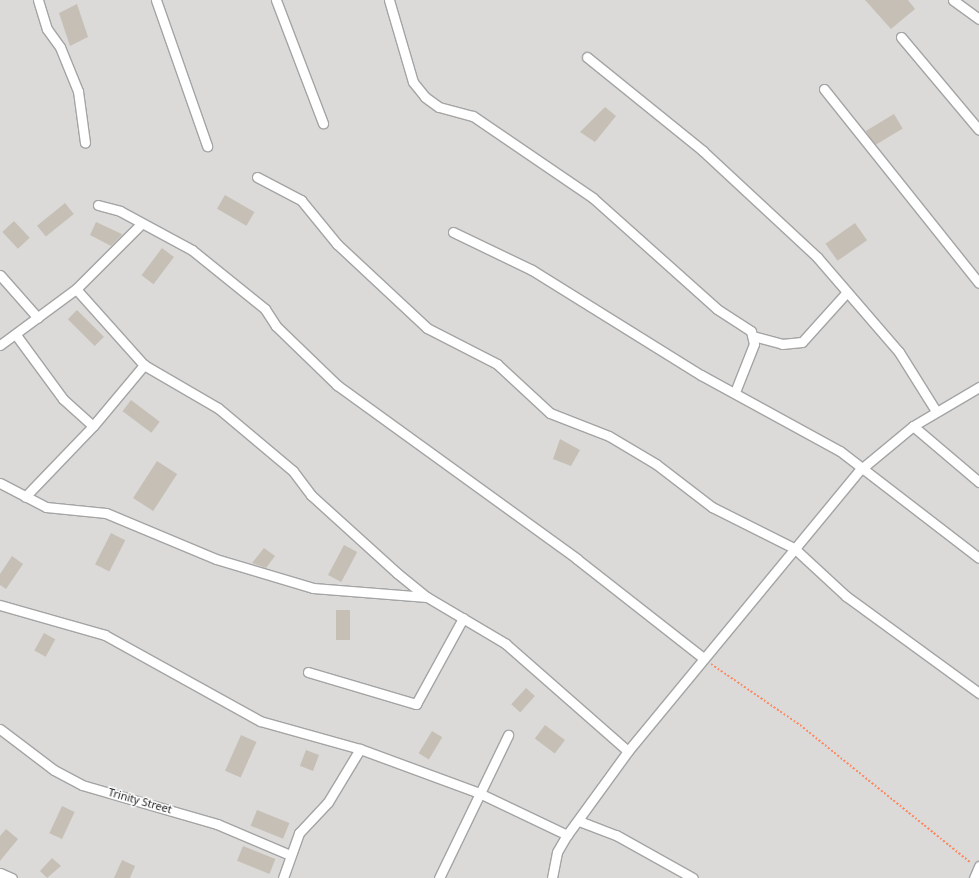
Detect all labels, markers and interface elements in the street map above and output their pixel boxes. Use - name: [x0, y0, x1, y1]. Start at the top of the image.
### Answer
- street label: Trinity Street: [107, 786, 173, 816]

